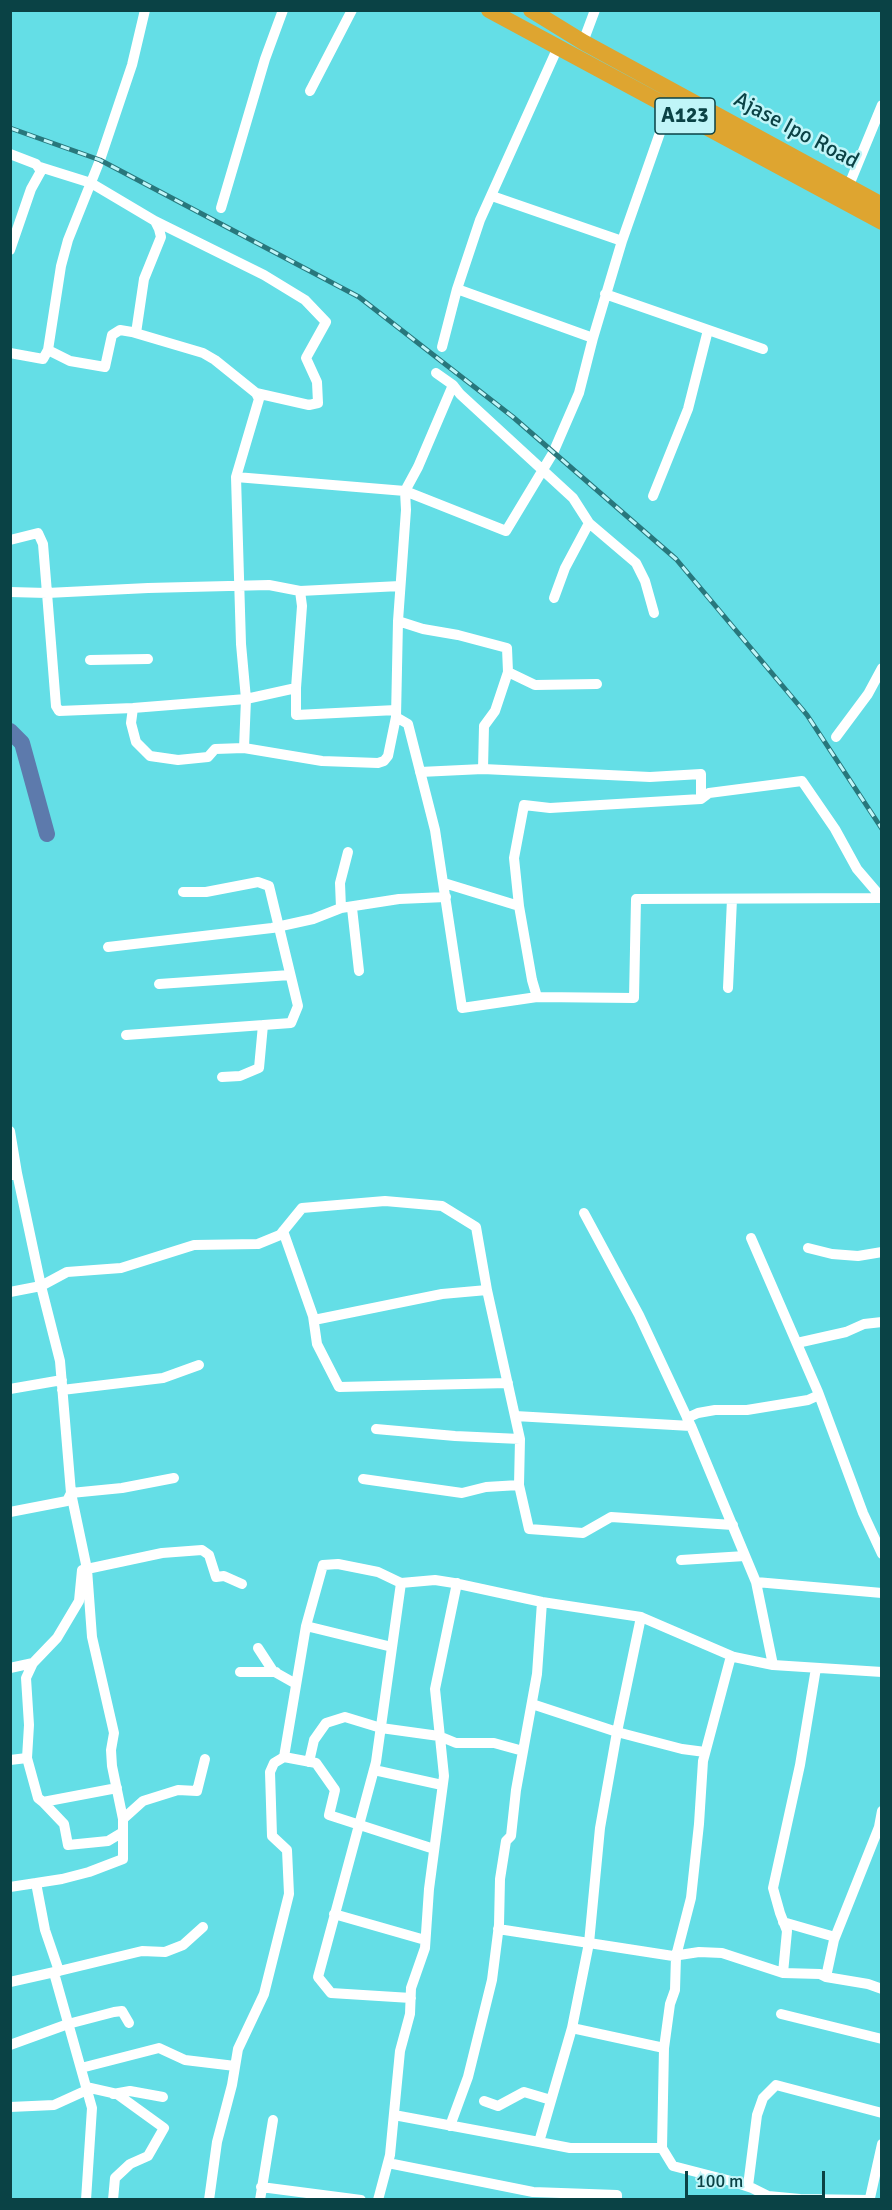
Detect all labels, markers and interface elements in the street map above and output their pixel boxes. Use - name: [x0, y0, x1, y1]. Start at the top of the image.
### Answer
- street label: Ajase Ipo Road: [729, 87, 863, 175]
- road number: A123: [655, 98, 715, 134]
- scale bar: [688, 2159, 828, 2197]
- text: 100 m: [696, 2170, 743, 2192]

